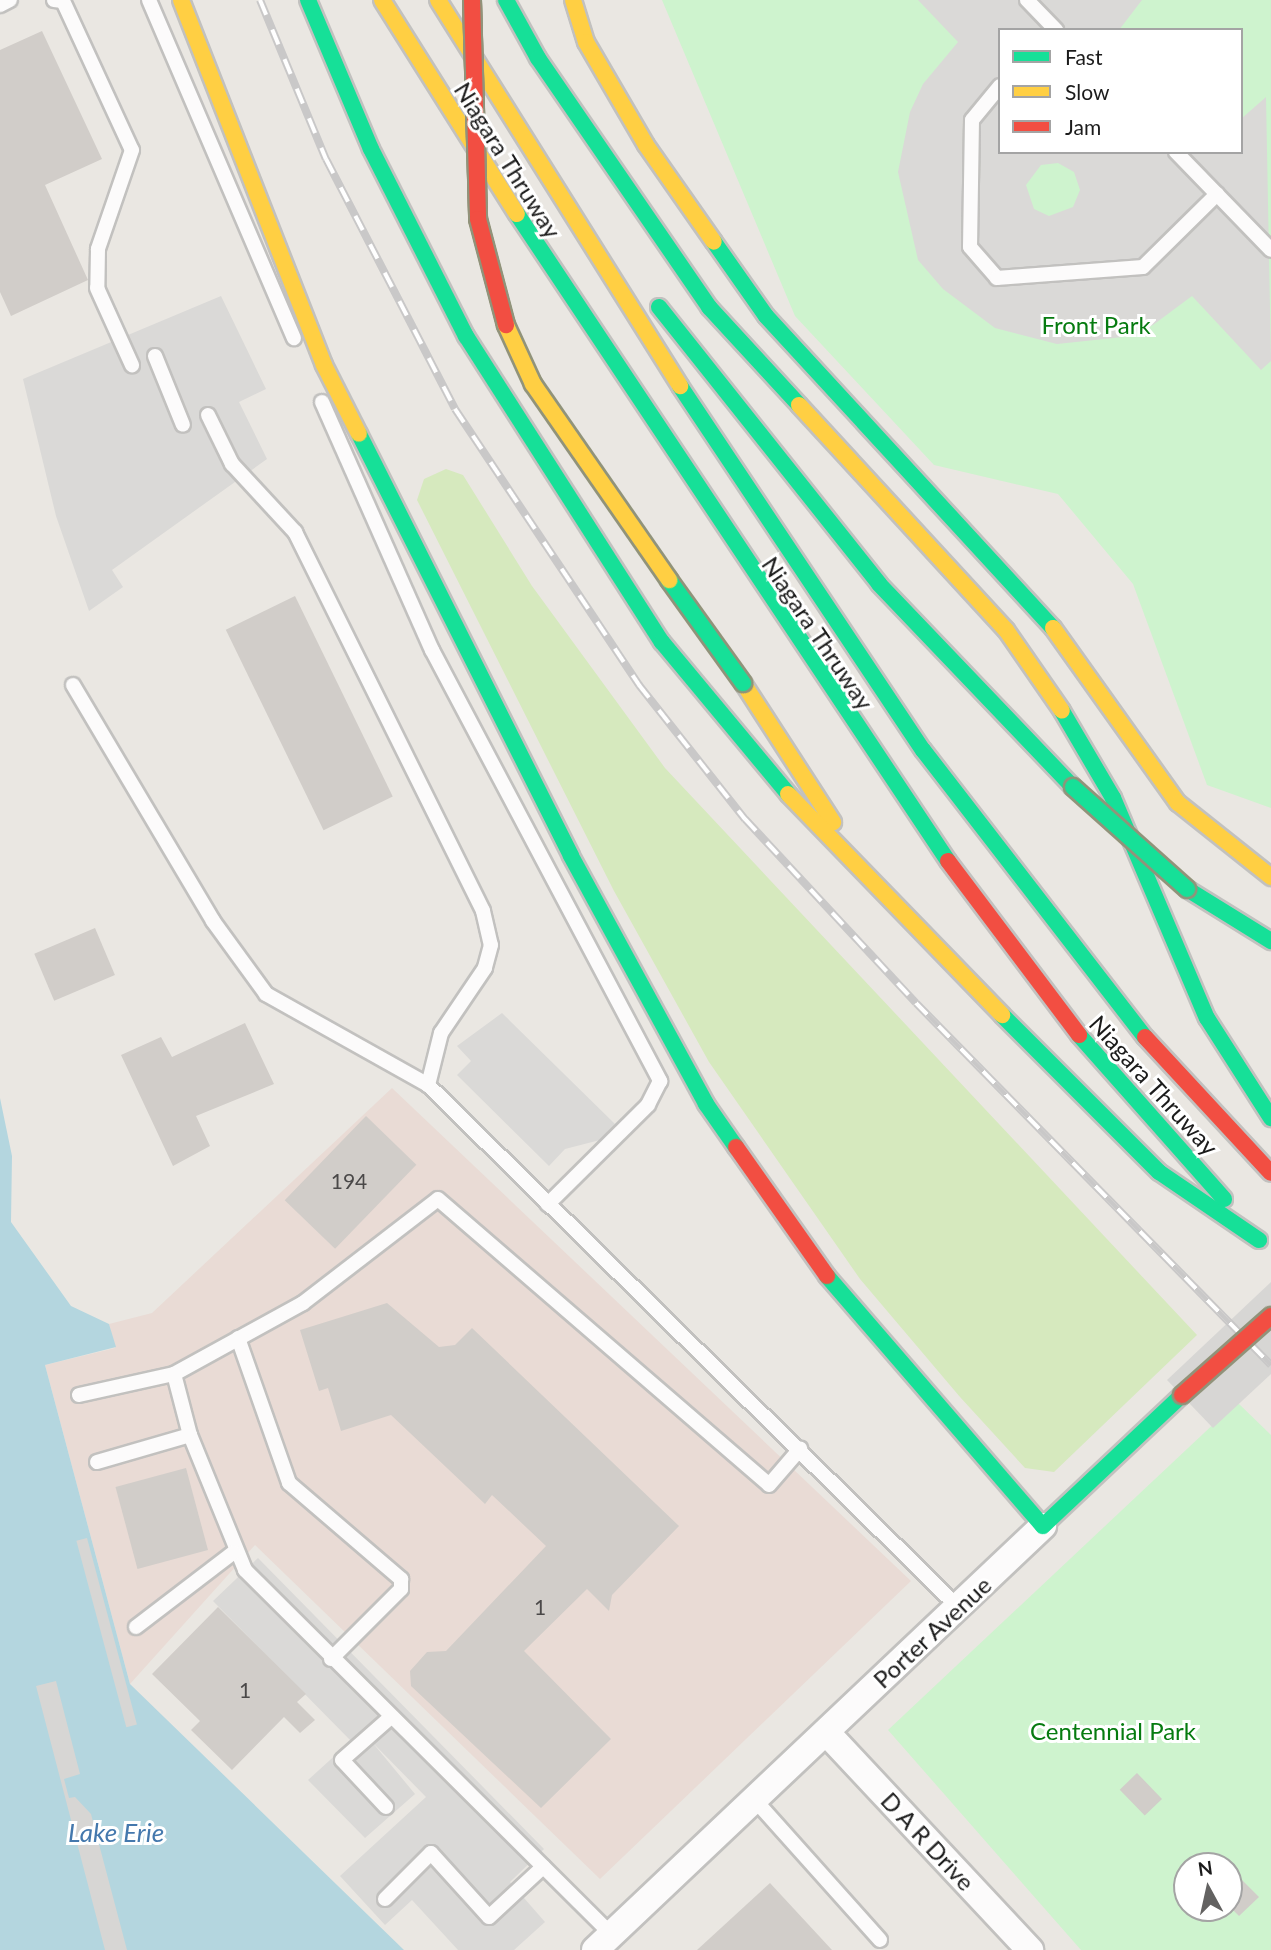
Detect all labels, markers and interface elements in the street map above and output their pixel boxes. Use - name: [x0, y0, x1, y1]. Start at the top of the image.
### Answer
- legend: [998, 28, 1243, 154]
- text: Fast: [1065, 44, 1102, 69]
- street label: Niagara Thruway: [448, 76, 568, 244]
- text: Slow: [1065, 79, 1109, 104]
- text: Jam: [1065, 114, 1101, 139]
- park label: Front Park: [1041, 311, 1151, 339]
- street label: Niagara Thruway: [756, 551, 880, 715]
- street label: Niagara Thruway: [1083, 1009, 1225, 1161]
- house number: 194: [331, 1168, 367, 1194]
- street label: Porter Avenue: [867, 1570, 997, 1694]
- house number: 1: [534, 1594, 546, 1620]
- house number: 1: [239, 1677, 251, 1703]
- park label: Centennial Park: [1030, 1717, 1196, 1745]
- street label: D A R Drive: [875, 1785, 981, 1897]
- water label: Lake Erie: [68, 1817, 164, 1849]
- north arrow: [1173, 1852, 1243, 1922]
- text: N: [1196, 1855, 1214, 1880]

